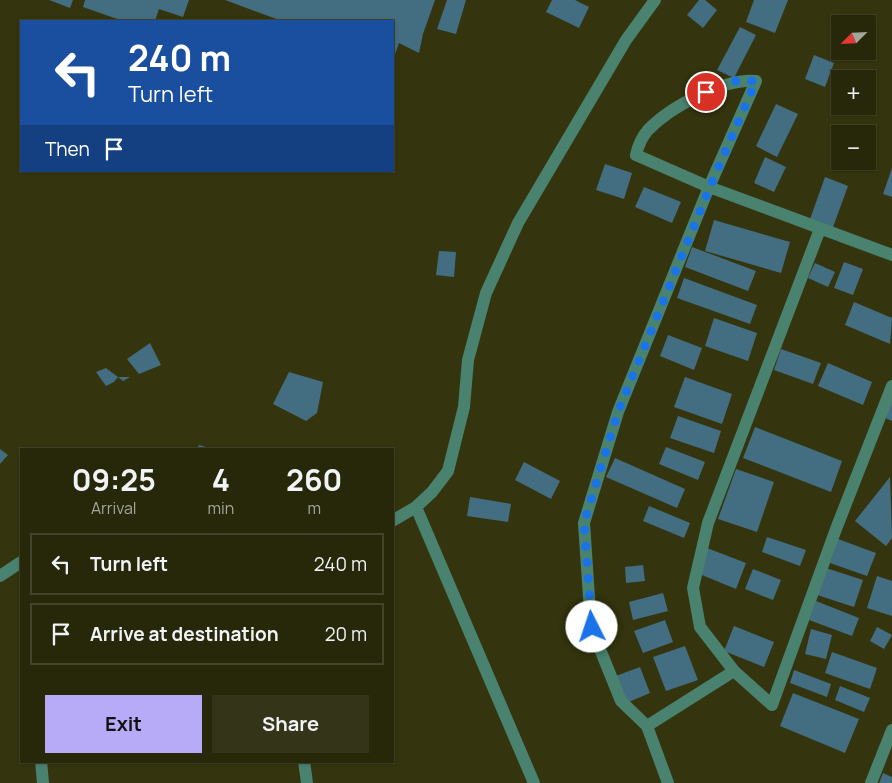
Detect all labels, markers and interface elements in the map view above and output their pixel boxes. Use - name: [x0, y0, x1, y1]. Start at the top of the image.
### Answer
- north arrow: [831, 15, 876, 60]
- map controls: [831, 15, 876, 170]
- text: 240 m: [128, 34, 231, 82]
- icon: left: [45, 40, 110, 105]
- button: +: [831, 70, 876, 115]
- pin: [685, 71, 727, 113]
- icon: arrive: [692, 78, 720, 106]
- text: Turn left: [128, 79, 213, 109]
- button: −: [831, 125, 876, 170]
- icon: arrive: [100, 135, 128, 163]
- text: Then: [45, 136, 90, 162]
- text: 09:25: [72, 459, 156, 500]
- text: 4: [212, 459, 230, 500]
- text: 260: [286, 459, 342, 500]
- text: Arrival: [91, 497, 137, 519]
- text: min: [208, 497, 234, 519]
- text: m: [307, 497, 321, 519]
- icon: left: [47, 550, 75, 578]
- text: Turn left: [90, 551, 168, 577]
- text: 240 m: [314, 551, 367, 577]
- position arrow: [565, 600, 617, 652]
- icon: arrive: [47, 620, 75, 648]
- text: Arrive at destination: [90, 621, 279, 647]
- text: 20 m: [325, 621, 367, 647]
- button: Exit: [45, 695, 202, 753]
- button: Share: [212, 695, 369, 753]

